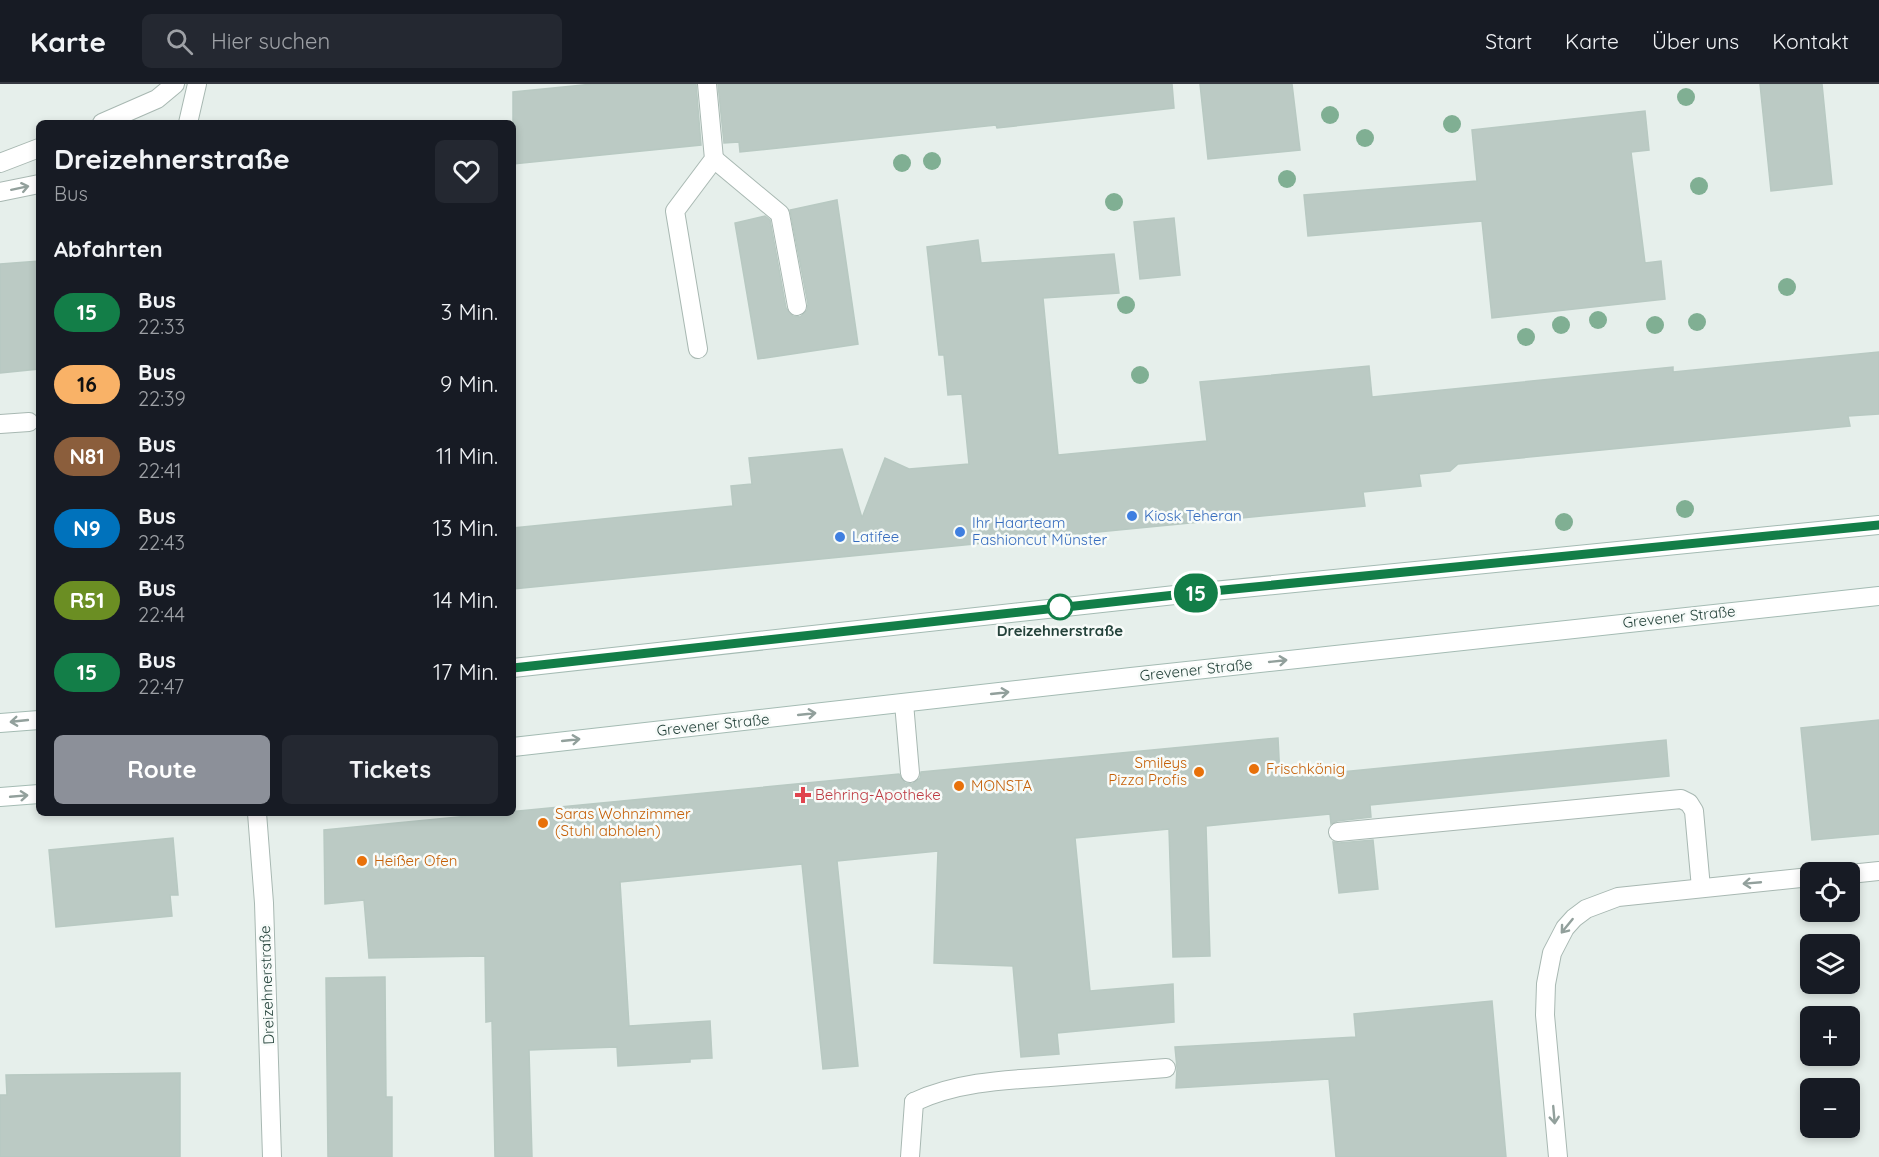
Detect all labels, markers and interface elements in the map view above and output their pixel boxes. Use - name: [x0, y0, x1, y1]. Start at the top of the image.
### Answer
- search box: [142, 14, 562, 68]
- text: Karte: [30, 24, 106, 59]
- icon: search: [163, 25, 196, 58]
- text: Hier suchen: [211, 27, 330, 55]
- text: Start: [1485, 28, 1532, 54]
- text: Karte: [1565, 28, 1619, 54]
- text: Über uns: [1652, 28, 1739, 54]
- text: Kontakt: [1772, 28, 1849, 54]
- button: heart: [435, 140, 498, 203]
- text: Dreizehnerstraße: [54, 141, 290, 176]
- one-way arrow: [10, 181, 29, 193]
- text: Bus: [54, 181, 88, 206]
- text: Abfahrten: [54, 235, 163, 263]
- text: Bus: [138, 286, 176, 314]
- text: 3 Min.: [441, 298, 498, 326]
- text: 15: [77, 299, 97, 325]
- text: 22:33: [138, 314, 185, 339]
- text: Bus: [138, 358, 176, 386]
- text: 9 Min.: [440, 370, 498, 398]
- text: 16: [77, 371, 97, 397]
- text: 22:39: [138, 386, 186, 411]
- text: Bus: [138, 430, 176, 458]
- text: 11 Min.: [436, 442, 498, 470]
- text: N81: [69, 443, 105, 469]
- text: 22:41: [138, 458, 182, 483]
- text: Bus: [138, 502, 176, 530]
- place label: Kiosk Teheran: [1144, 506, 1242, 525]
- marker: Kiosk Teheran: [1125, 509, 1139, 523]
- place label: Ihr Haarteam Fashioncut Münster: [972, 513, 1107, 549]
- text: 13 Min.: [433, 514, 498, 542]
- text: N9: [73, 515, 101, 541]
- marker: Ihr Haarteam Fashioncut Münster: [953, 525, 967, 539]
- place label: Latifee: [852, 527, 899, 546]
- text: 22:43: [138, 530, 185, 555]
- marker: Latifee: [833, 530, 847, 544]
- text: Bus: [138, 574, 176, 602]
- line badge: 15: [1169, 574, 1223, 612]
- text: 15: [1186, 580, 1206, 606]
- text: 14 Min.: [433, 586, 498, 614]
- text: R51: [70, 587, 104, 613]
- marker: Dreizehnerstraße: [1047, 594, 1073, 620]
- street label: Grevener Straße: [1622, 601, 1736, 632]
- text: 22:44: [138, 602, 185, 627]
- place label: Dreizehnerstraße: [997, 621, 1123, 640]
- text: Bus: [138, 646, 176, 674]
- street label: Grevener Straße: [1139, 654, 1253, 685]
- one-way arrow: [1267, 655, 1287, 666]
- text: 17 Min.: [433, 658, 498, 686]
- text: 15: [77, 659, 97, 685]
- text: 22:47: [138, 674, 184, 699]
- one-way arrow: [990, 687, 1010, 698]
- one-way arrow: [796, 708, 816, 719]
- street label: Grevener Straße: [656, 709, 770, 740]
- one-way arrow: [10, 716, 30, 727]
- button: Route: [54, 735, 270, 804]
- button: Tickets: [282, 735, 498, 804]
- one-way arrow: [561, 735, 581, 746]
- place label: Smileys Pizza Profis: [1108, 753, 1187, 789]
- place label: Frischkönig: [1266, 759, 1345, 778]
- marker: Frischkönig: [1247, 762, 1261, 776]
- marker: Smileys Pizza Profis: [1192, 765, 1206, 779]
- place label: MONSTA: [971, 776, 1033, 795]
- marker: MONSTA: [952, 779, 966, 793]
- place label: Behring-Apotheke: [815, 785, 941, 804]
- marker: Behring-Apotheke: [796, 788, 810, 802]
- one-way arrow: [9, 790, 29, 801]
- place label: Saras Wohnzimmer (Stuhl abholen): [555, 804, 691, 840]
- marker: Saras Wohnzimmer (Stuhl abholen): [536, 816, 550, 830]
- place label: Heißer Ofen: [374, 851, 457, 870]
- marker: Heißer Ofen: [355, 854, 369, 868]
- map controls: [1800, 862, 1860, 1138]
- button: locate: [1800, 862, 1860, 922]
- one-way arrow: [1743, 878, 1763, 889]
- one-way arrow: [1561, 918, 1574, 934]
- street label: Dreizehnerstraße: [255, 925, 278, 1045]
- button: layers: [1800, 934, 1860, 994]
- button: +: [1800, 1006, 1860, 1066]
- button: −: [1800, 1078, 1860, 1138]
- one-way arrow: [1549, 1105, 1560, 1125]

